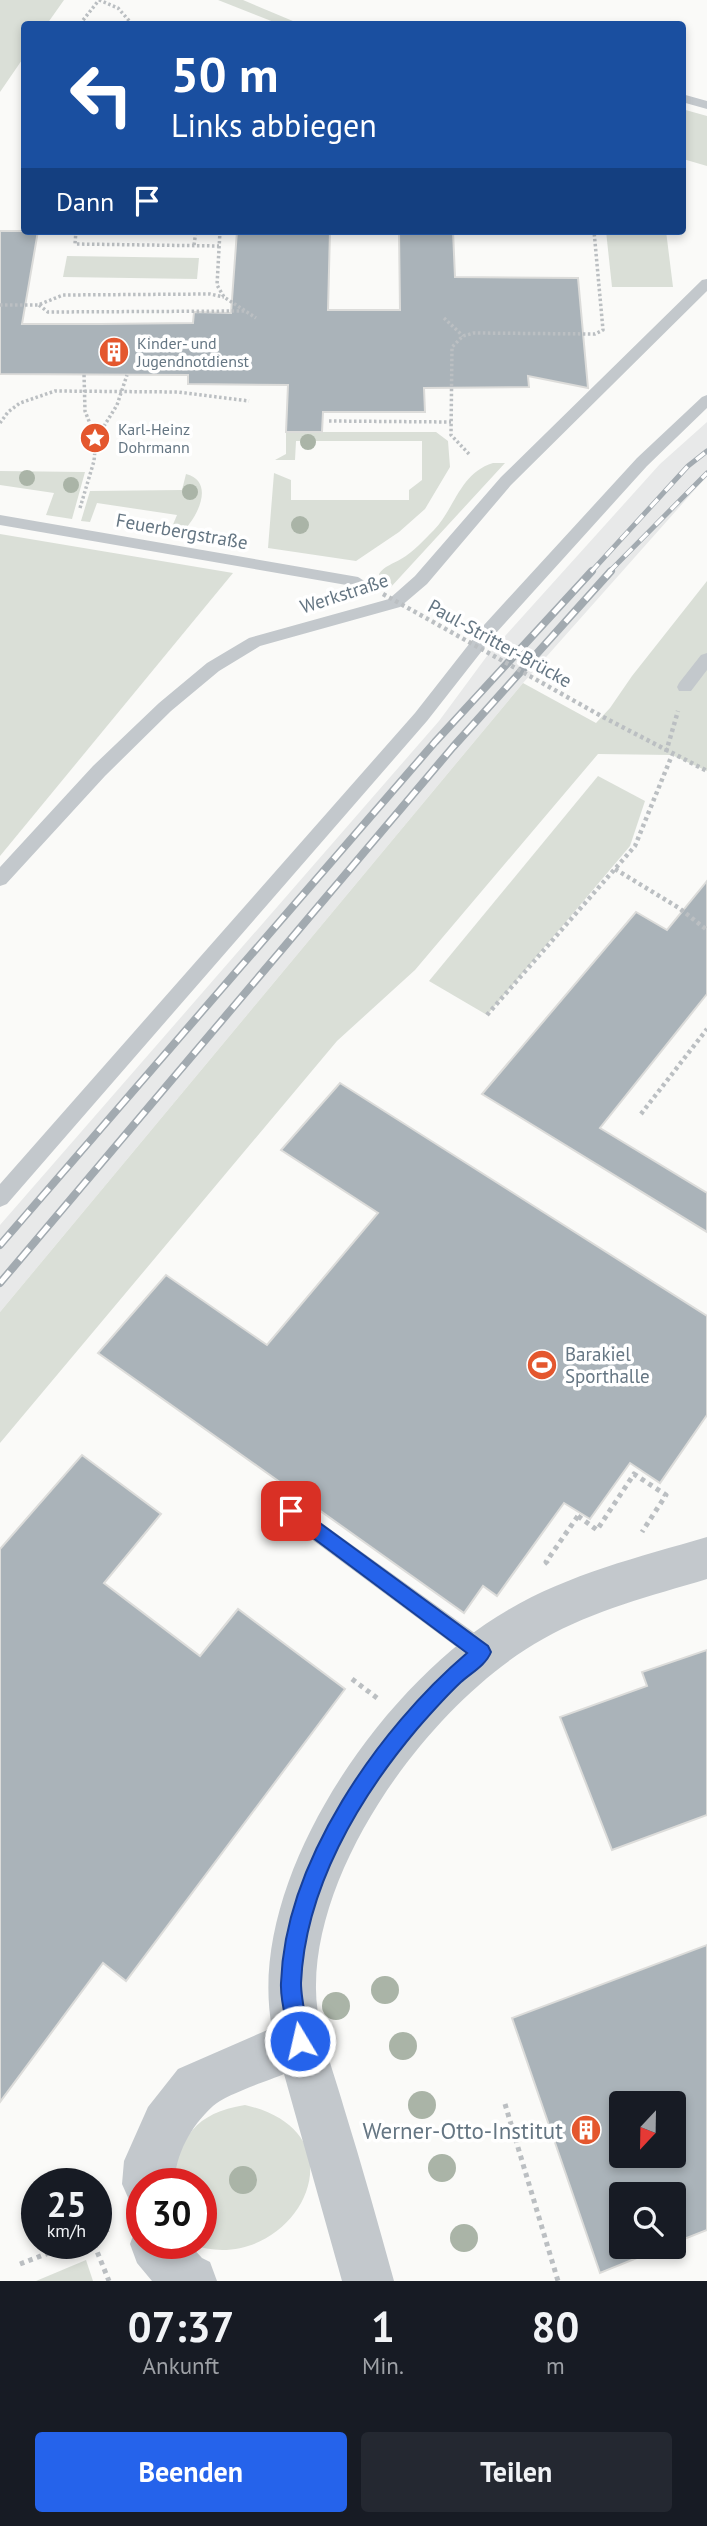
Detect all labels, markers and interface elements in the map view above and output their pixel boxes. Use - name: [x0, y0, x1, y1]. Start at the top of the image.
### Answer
- text: 50 m: [171, 42, 278, 106]
- icon: left: [56, 49, 147, 140]
- text: Links abbiegen: [171, 104, 377, 146]
- icon: arrive: [128, 182, 166, 220]
- text: Dann: [56, 185, 114, 218]
- place label: Kinder- und Jugendnotdienst: [136, 333, 250, 371]
- building icon: Kinder- und Jugendnotdienst: [97, 335, 131, 369]
- place label: Karl-Heinz Dohrmann: [118, 419, 190, 457]
- place icon: Karl-Heinz Dohrmann: [78, 421, 112, 455]
- street label: Feuerbergstraße: [114, 508, 250, 554]
- street label: Werkstraße: [297, 567, 391, 619]
- street label: Paul-Stritter-Brücke: [424, 594, 576, 692]
- place label: Barakiel Sporthalle: [565, 1342, 650, 1388]
- sports icon: Barakiel Sporthalle: [525, 1348, 559, 1382]
- pin: [261, 1481, 321, 1541]
- icon: arrive: [272, 1492, 310, 1530]
- position arrow: [263, 2004, 337, 2078]
- north arrow: [609, 2091, 686, 2168]
- map controls: [609, 2091, 686, 2259]
- building icon: Werner-Otto-Institut: [569, 2113, 603, 2147]
- place label: Werner-Otto-Institut: [362, 2116, 563, 2145]
- speed limit sign: 30: [126, 2168, 217, 2259]
- text: 25: [47, 2181, 86, 2227]
- button: search: [609, 2182, 686, 2259]
- text: km/h: [47, 2219, 86, 2242]
- text: 07:37: [128, 2299, 234, 2354]
- text: 1: [371, 2299, 395, 2354]
- text: 80: [532, 2299, 579, 2354]
- text: Ankunft: [143, 2351, 219, 2380]
- text: Min.: [362, 2351, 404, 2380]
- text: m: [546, 2351, 565, 2380]
- button: Beenden: [35, 2432, 347, 2512]
- button: Teilen: [361, 2432, 672, 2512]

